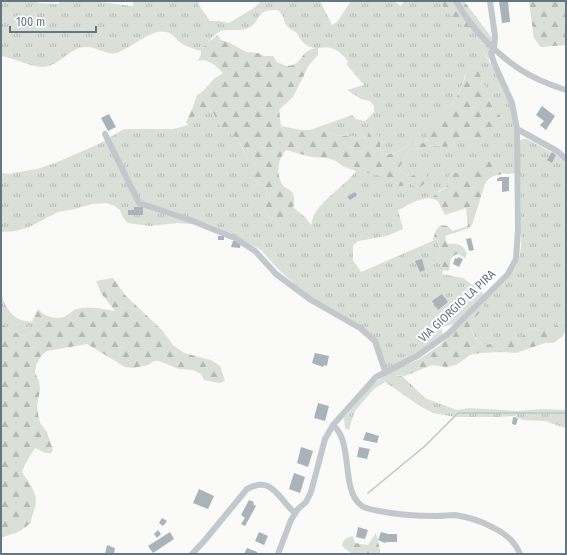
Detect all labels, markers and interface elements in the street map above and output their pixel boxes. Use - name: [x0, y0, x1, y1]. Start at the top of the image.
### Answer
- scale bar: [10, 8, 96, 34]
- text: 100 m: [16, 15, 45, 29]
- street label: VIA GIORGIO LA PIRA: [416, 266, 499, 345]

